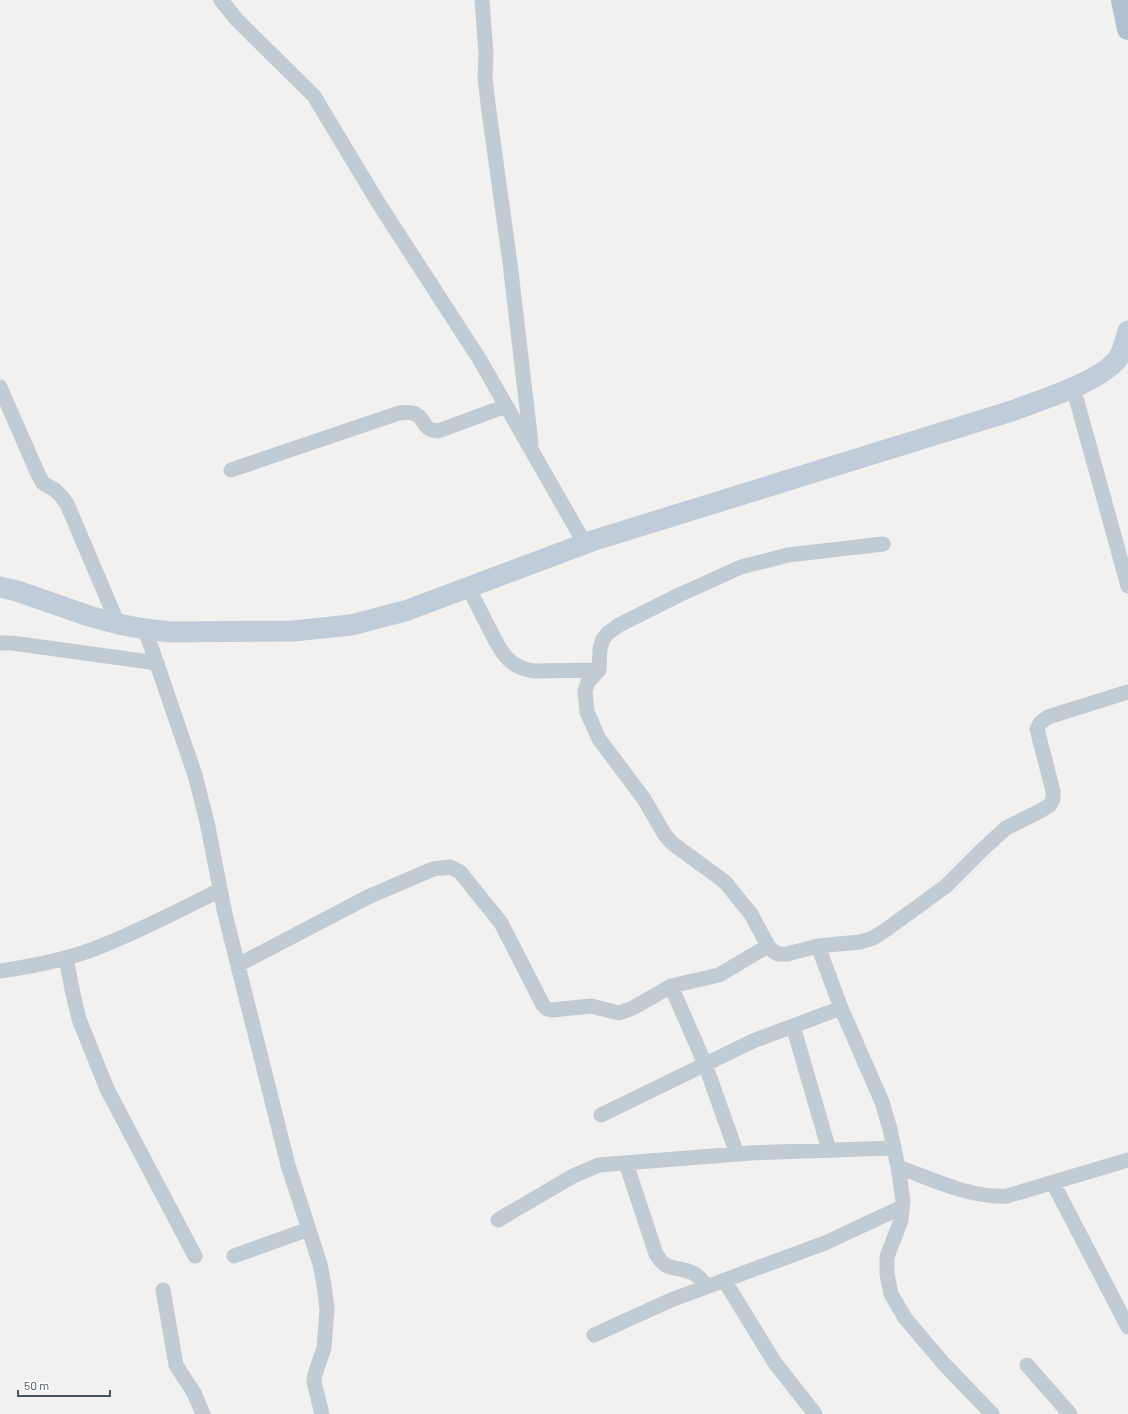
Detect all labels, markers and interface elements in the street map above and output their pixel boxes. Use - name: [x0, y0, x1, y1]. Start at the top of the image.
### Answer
- scale bar: [18, 1372, 110, 1398]
- text: 50 m: [24, 1378, 49, 1392]

